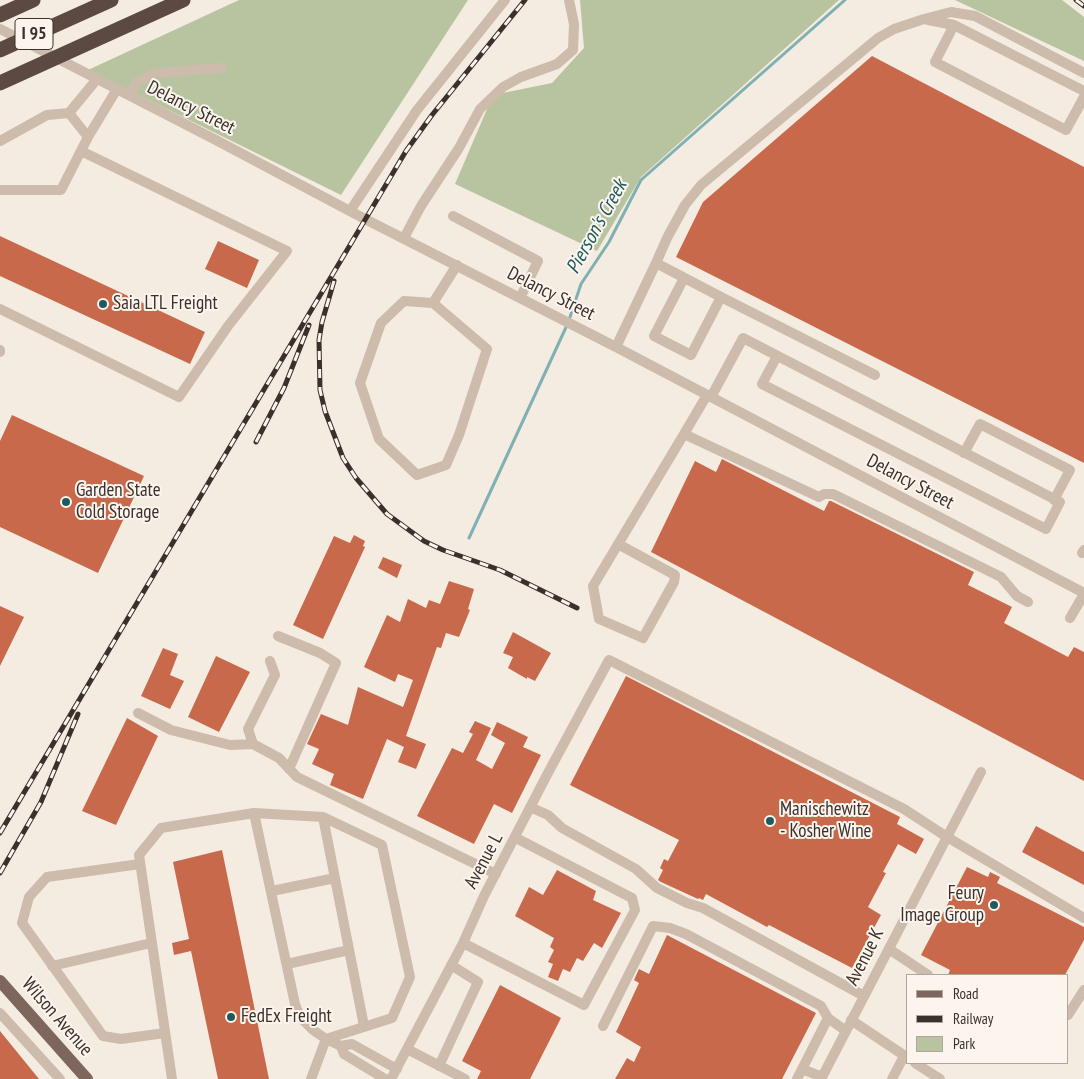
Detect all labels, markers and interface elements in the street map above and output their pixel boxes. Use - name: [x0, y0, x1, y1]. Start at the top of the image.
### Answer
- road number: I 95: [15, 18, 53, 50]
- street label: Delancy Street: [143, 76, 239, 140]
- water label: Pierson's Creek: [561, 176, 633, 278]
- street label: Delancy Street: [503, 262, 599, 326]
- place label: Saia LTL Freight: [113, 293, 218, 315]
- marker: Saia LTL Freight: [97, 298, 109, 310]
- street label: Delancy Street: [863, 450, 957, 514]
- place label: Garden State Cold Storage: [76, 480, 160, 524]
- marker: Garden State Cold Storage: [60, 496, 72, 508]
- place label: Manischewitz - Kosher Wine: [780, 799, 871, 843]
- marker: Manischewitz - Kosher Wine: [764, 815, 776, 827]
- street label: Avenue L: [460, 829, 508, 893]
- place label: Feury Image Group: [900, 883, 984, 927]
- marker: Feury Image Group: [988, 899, 1000, 911]
- street label: Avenue K: [841, 924, 889, 990]
- street label: Wilson Avenue: [17, 973, 97, 1061]
- legend: [906, 974, 1069, 1064]
- text: Road: [953, 984, 979, 1003]
- place label: FedEx Freight: [241, 1006, 332, 1028]
- text: Railway: [953, 1009, 993, 1028]
- marker: FedEx Freight: [225, 1011, 237, 1023]
- text: Park: [953, 1034, 975, 1053]

